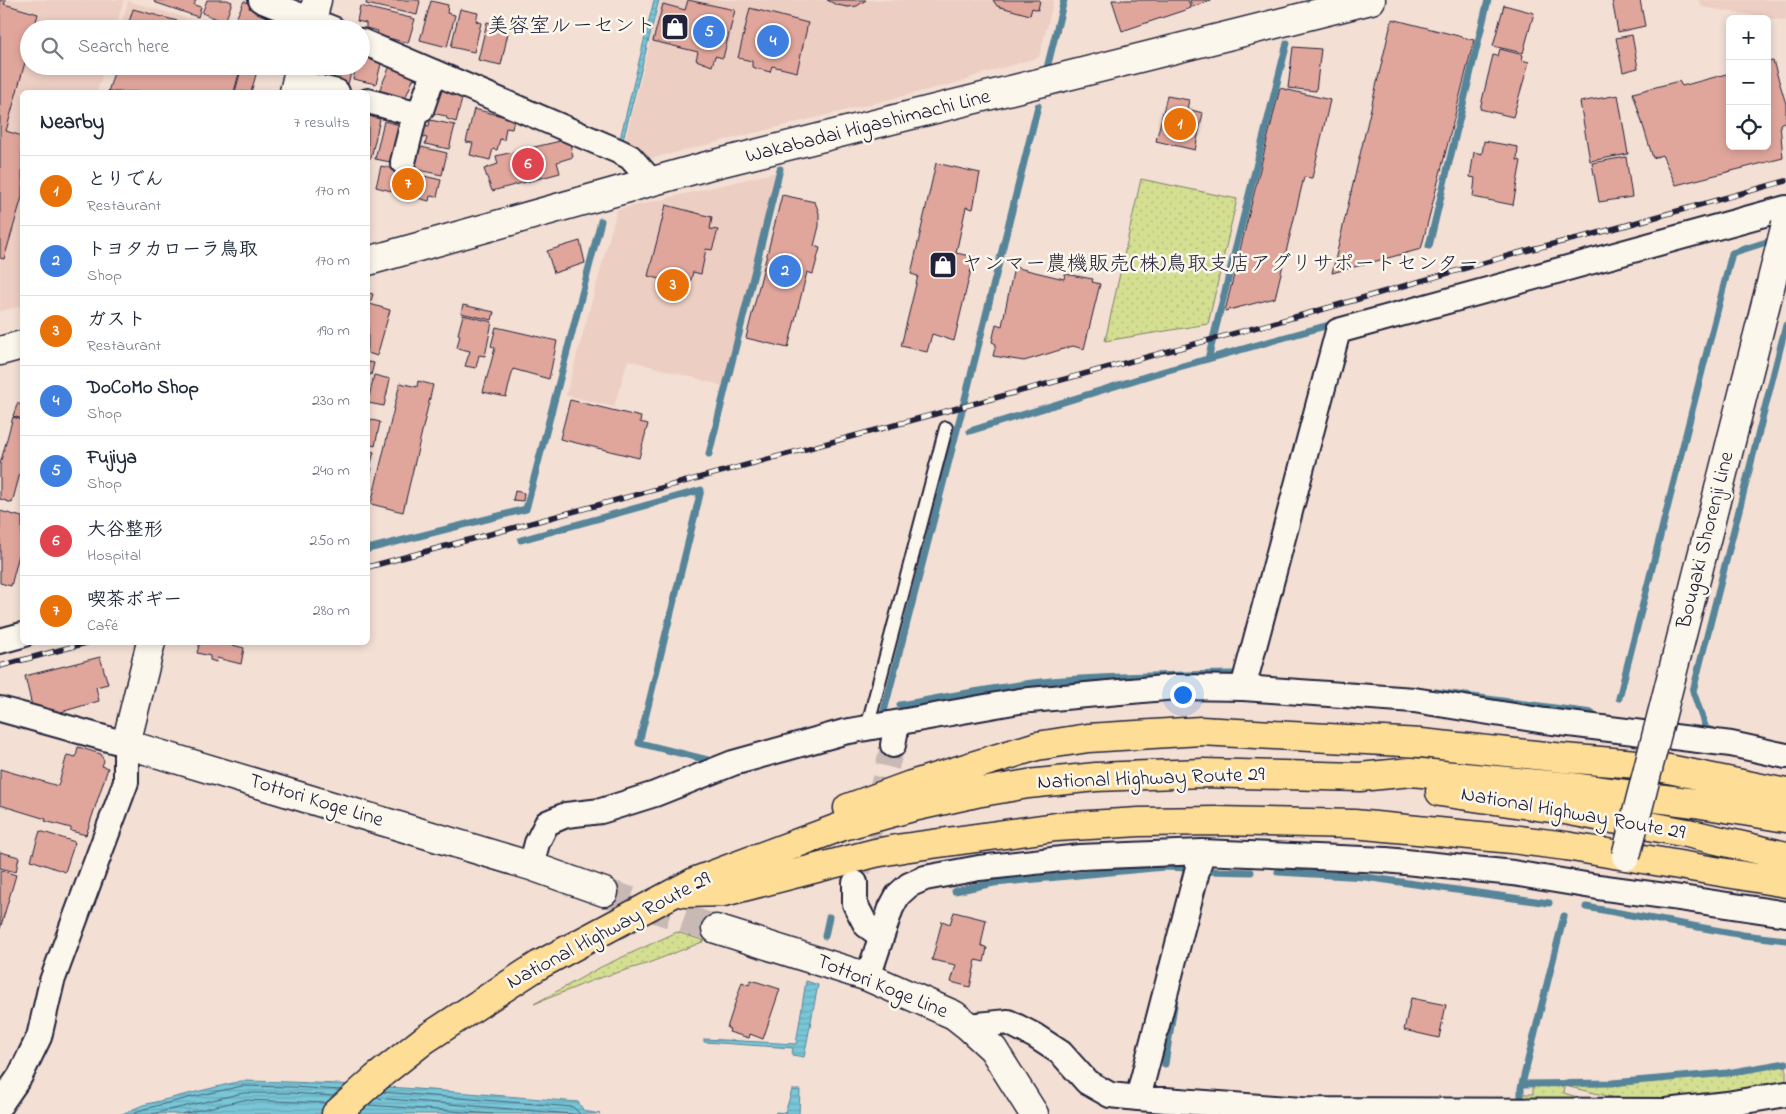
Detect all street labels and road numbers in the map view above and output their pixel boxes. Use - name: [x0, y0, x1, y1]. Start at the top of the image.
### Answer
- street label: Wakabadai Higashimachi Line: [742, 82, 995, 174]
- street label: Bougaki Shorenji Line: [1669, 448, 1745, 633]
- street label: National Highway Route 29: [1037, 760, 1266, 800]
- street label: Tottori Koge Line: [244, 766, 388, 838]
- street label: National Highway Route 29: [1458, 779, 1688, 851]
- street label: National Highway Route 29: [502, 864, 718, 999]
- street label: Tottori Koge Line: [811, 947, 953, 1029]

